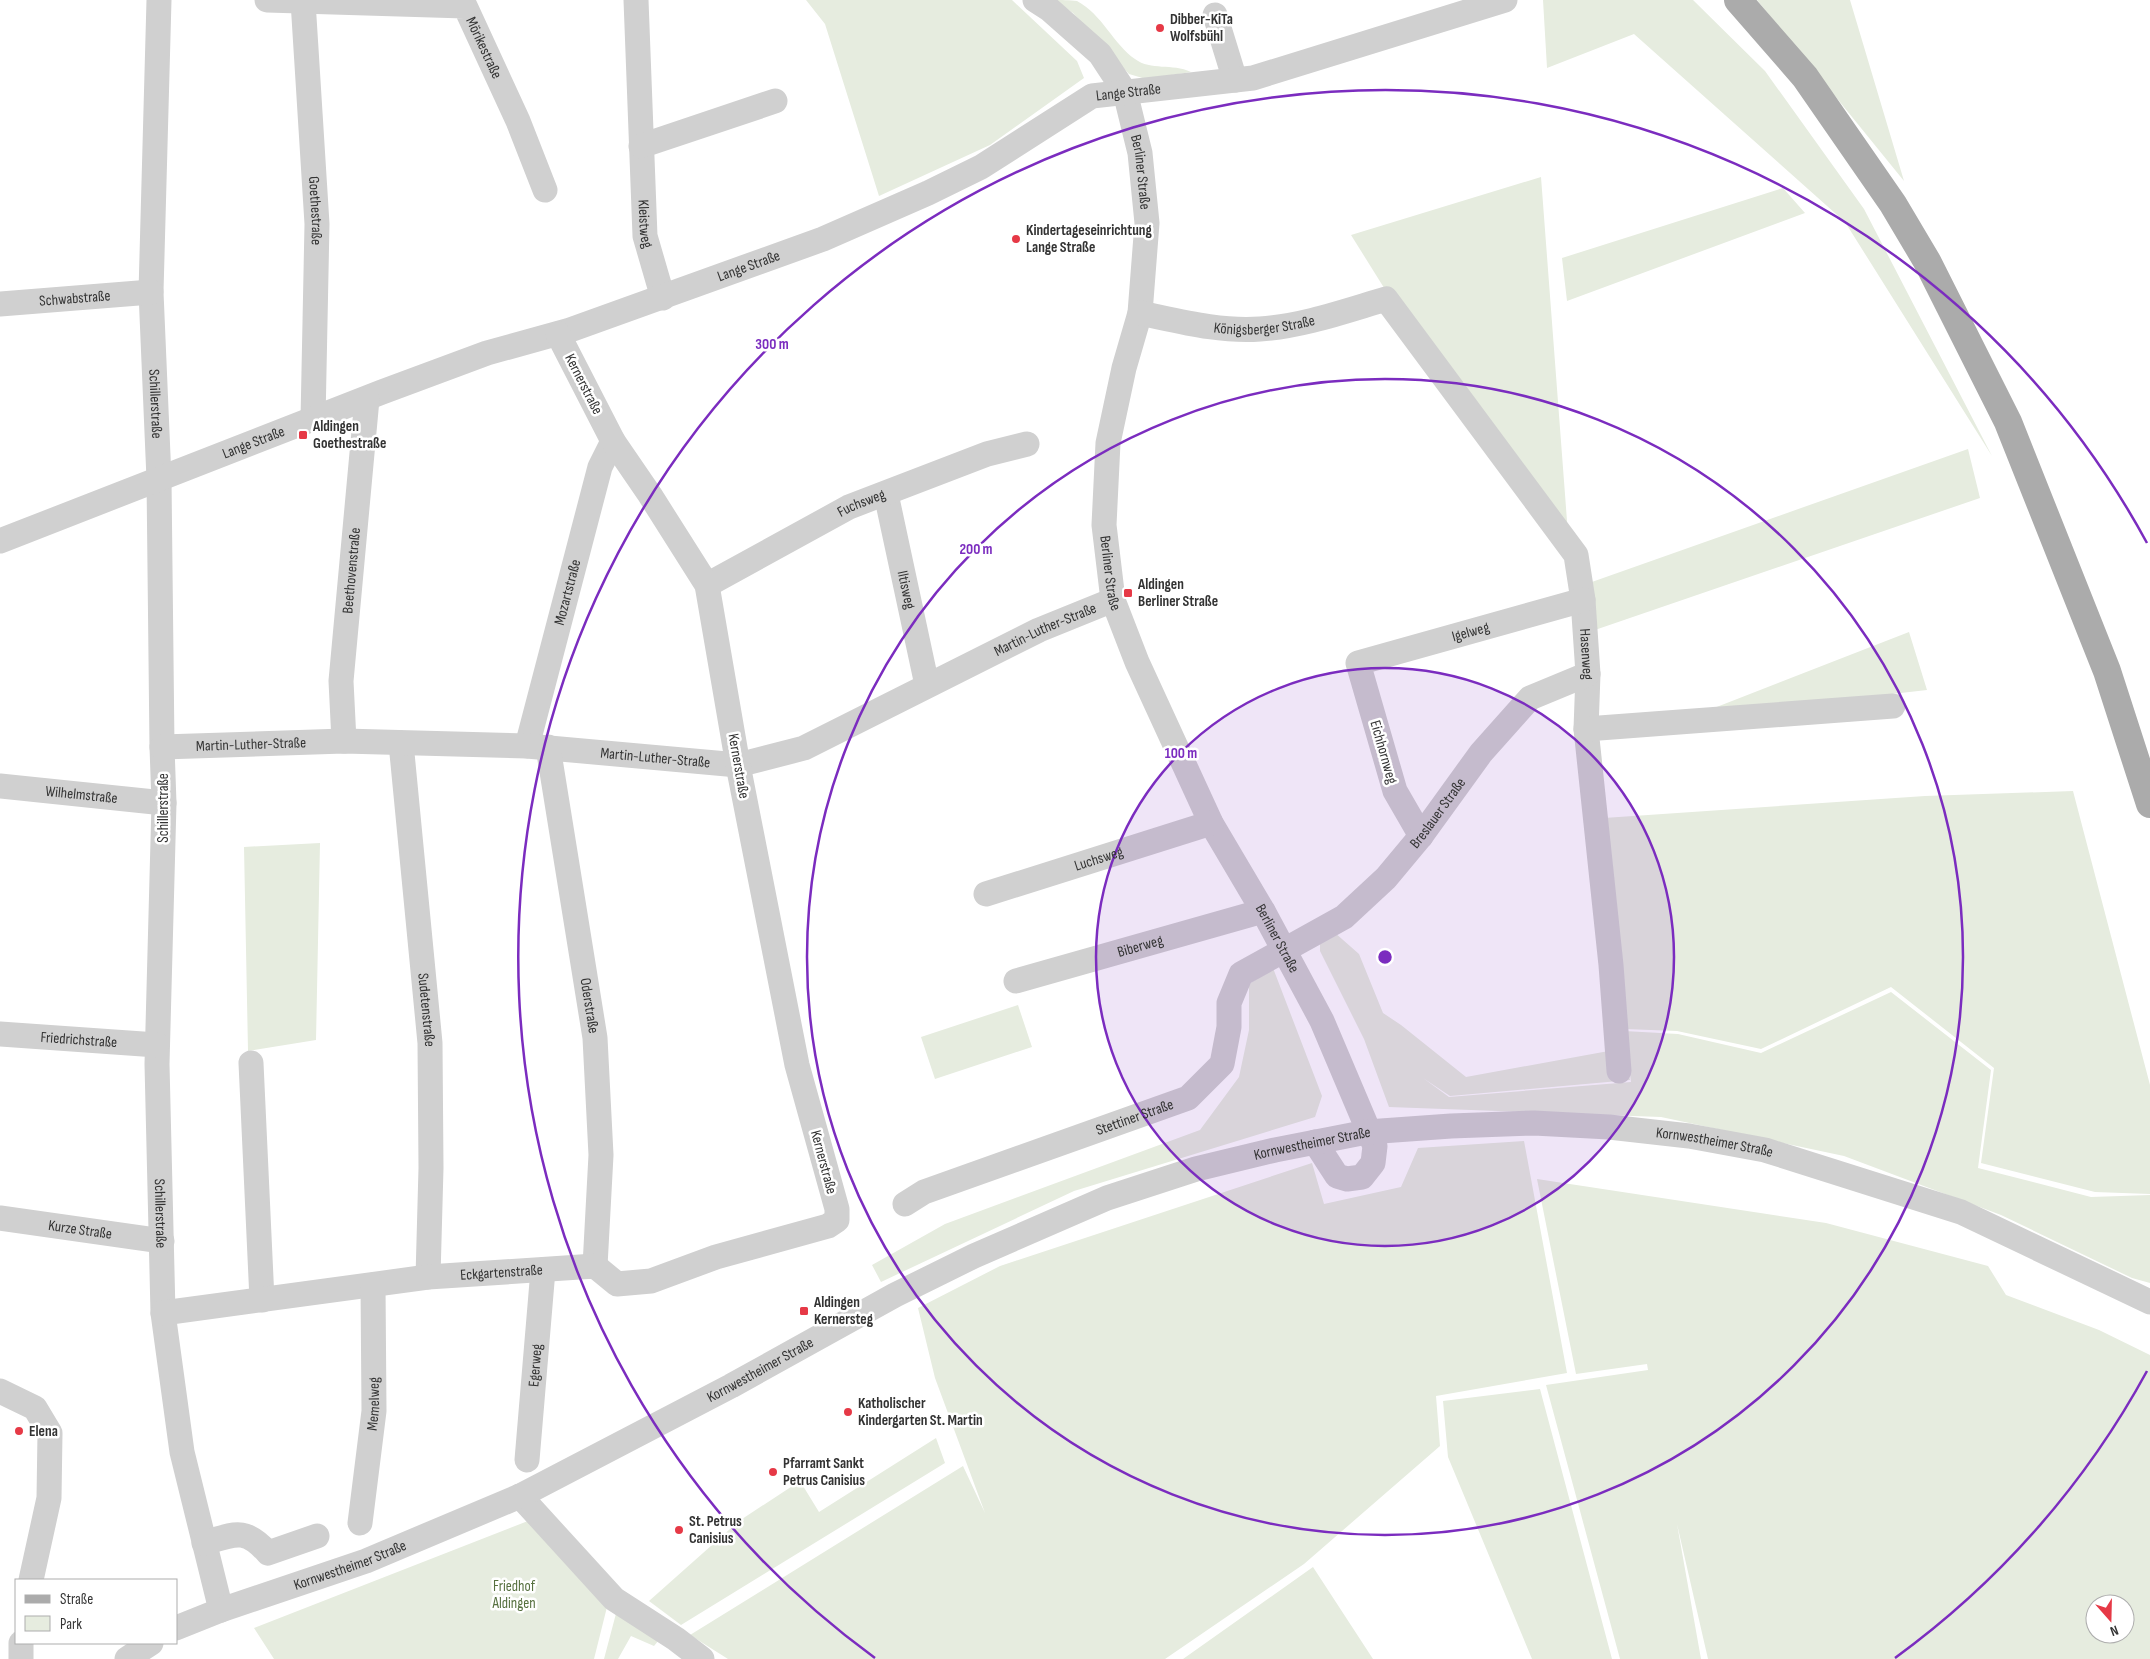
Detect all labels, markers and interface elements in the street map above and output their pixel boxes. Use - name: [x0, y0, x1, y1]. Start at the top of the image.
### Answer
- place label: Dibber-KiTa Wolfsbühl: [1170, 10, 1233, 46]
- street label: Mörikestraße: [461, 14, 506, 82]
- marker: Dibber-KiTa Wolfsbühl: [1154, 22, 1166, 34]
- street label: Lange Straße: [1095, 79, 1162, 106]
- street label: Berliner Straße: [1126, 133, 1155, 210]
- street label: Goethestraße: [304, 176, 326, 245]
- street label: Kleistweg: [634, 199, 657, 251]
- place label: Kindertageseinrichtung Lange Straße: [1026, 221, 1152, 257]
- marker: Kindertageseinrichtung Lange Straße: [1010, 233, 1022, 245]
- street label: Lange Straße: [715, 246, 783, 286]
- street label: Schwabstraße: [39, 286, 111, 311]
- street label: Königsberger Straße: [1213, 311, 1317, 340]
- text: 300 m: [755, 335, 789, 354]
- street label: Kernerstraße: [560, 351, 607, 418]
- street label: Schillerstraße: [144, 369, 166, 439]
- place label: Aldingen Goethestraße: [312, 417, 386, 453]
- street label: Lange Straße: [220, 422, 287, 463]
- marker: Aldingen Goethestraße: [297, 429, 309, 441]
- street label: Fuchsweg: [834, 485, 888, 522]
- street label: Beethovenstraße: [338, 527, 365, 614]
- street label: Berliner Straße: [1095, 535, 1125, 613]
- text: 200 m: [959, 540, 993, 559]
- street label: Mozartstraße: [550, 557, 585, 627]
- street label: Iltisweg: [893, 569, 919, 611]
- place label: Aldingen Berliner Straße: [1137, 575, 1218, 611]
- marker: Aldingen Berliner Straße: [1122, 587, 1134, 599]
- street label: Martin-Luther-Straße: [991, 599, 1099, 661]
- street label: Igelweg: [1450, 618, 1492, 646]
- street label: Hasenweg: [1575, 628, 1597, 680]
- street label: Eichhornweg: [1365, 718, 1402, 786]
- street label: Kernerstraße: [723, 732, 754, 800]
- street label: Martin-Luther-Straße: [196, 733, 306, 756]
- street label: Martin-Luther-Straße: [600, 744, 711, 772]
- text: 100 m: [1165, 744, 1197, 763]
- street label: Schillerstraße: [154, 773, 173, 843]
- street label: Breslauer Straße: [1406, 774, 1470, 852]
- street label: Wilhelmstraße: [45, 782, 119, 808]
- street label: Luchsweg: [1072, 842, 1125, 876]
- street label: Berliner Straße: [1251, 901, 1303, 976]
- street label: Biberweg: [1115, 931, 1165, 962]
- centre of rings: [1376, 948, 1394, 966]
- street label: Sudetenstraße: [413, 972, 439, 1047]
- street label: Oderstraße: [575, 977, 603, 1035]
- street label: Friedrichstraße: [40, 1028, 118, 1052]
- street label: Stettiner Straße: [1093, 1095, 1176, 1140]
- street label: Kornwestheimer Straße: [1252, 1123, 1371, 1165]
- street label: Kornwestheimer Straße: [1655, 1123, 1776, 1162]
- street label: Kernerstraße: [806, 1128, 841, 1196]
- street label: Schillerstraße: [150, 1179, 170, 1249]
- street label: Kurze Straße: [47, 1216, 113, 1244]
- street label: Eckgartenstraße: [460, 1260, 543, 1285]
- place label: Aldingen Kernersteg: [813, 1293, 874, 1329]
- marker: Aldingen Kernersteg: [798, 1305, 810, 1317]
- street label: Kornwestheimer Straße: [704, 1333, 817, 1407]
- street label: Egerweg: [524, 1343, 547, 1388]
- street label: Memelweg: [363, 1377, 385, 1432]
- place label: Katholischer Kindergarten St. Martin: [858, 1394, 983, 1430]
- marker: Katholischer Kindergarten St. Martin: [842, 1406, 854, 1418]
- place label: Elena: [29, 1422, 58, 1441]
- marker: Elena: [13, 1425, 25, 1437]
- place label: Pfarramt Sankt Petrus Canisius: [783, 1454, 865, 1490]
- marker: Pfarramt Sankt Petrus Canisius: [767, 1466, 779, 1478]
- place label: St. Petrus Canisius: [689, 1512, 742, 1548]
- marker: St. Petrus Canisius: [673, 1524, 685, 1536]
- street label: Kornwestheimer Straße: [291, 1536, 409, 1595]
- park label: Friedhof Aldingen: [491, 1577, 536, 1613]
- legend: [15, 1579, 178, 1644]
- text: Straße: [60, 1590, 93, 1609]
- north arrow: [2085, 1594, 2135, 1644]
- text: Park: [60, 1615, 82, 1634]
- text: N: [2108, 1621, 2121, 1640]

